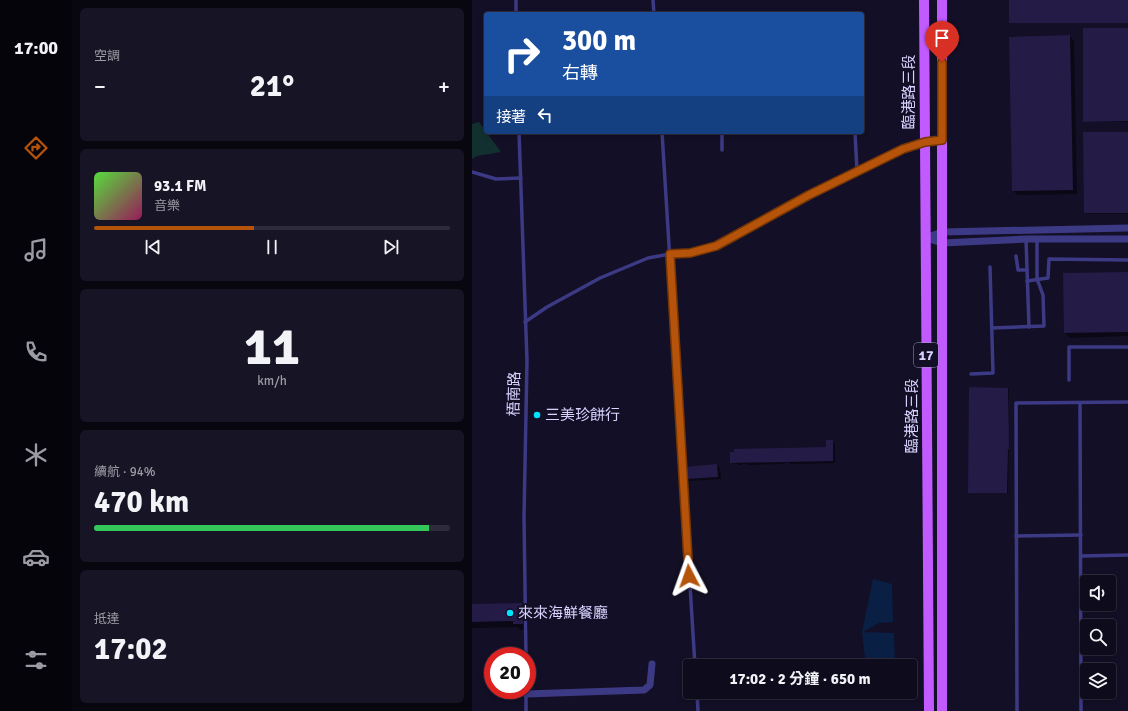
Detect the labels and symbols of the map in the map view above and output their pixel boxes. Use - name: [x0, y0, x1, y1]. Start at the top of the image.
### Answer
- pin: [925, 21, 959, 62]
- street label: 臨港路三段: [900, 54, 918, 130]
- road number: 17: [914, 343, 938, 367]
- street label: 梧南路: [505, 371, 523, 417]
- street label: 臨港路三段: [903, 378, 921, 454]
- place label: 三美珍餅行: [545, 406, 620, 424]
- marker: 三美珍餅行: [532, 410, 542, 420]
- position arrow: [668, 555, 710, 597]
- place label: 來來海鮮餐廳: [518, 604, 608, 622]
- marker: 來來海鮮餐廳: [505, 608, 515, 618]
- speed limit sign: 20: [484, 647, 536, 699]

